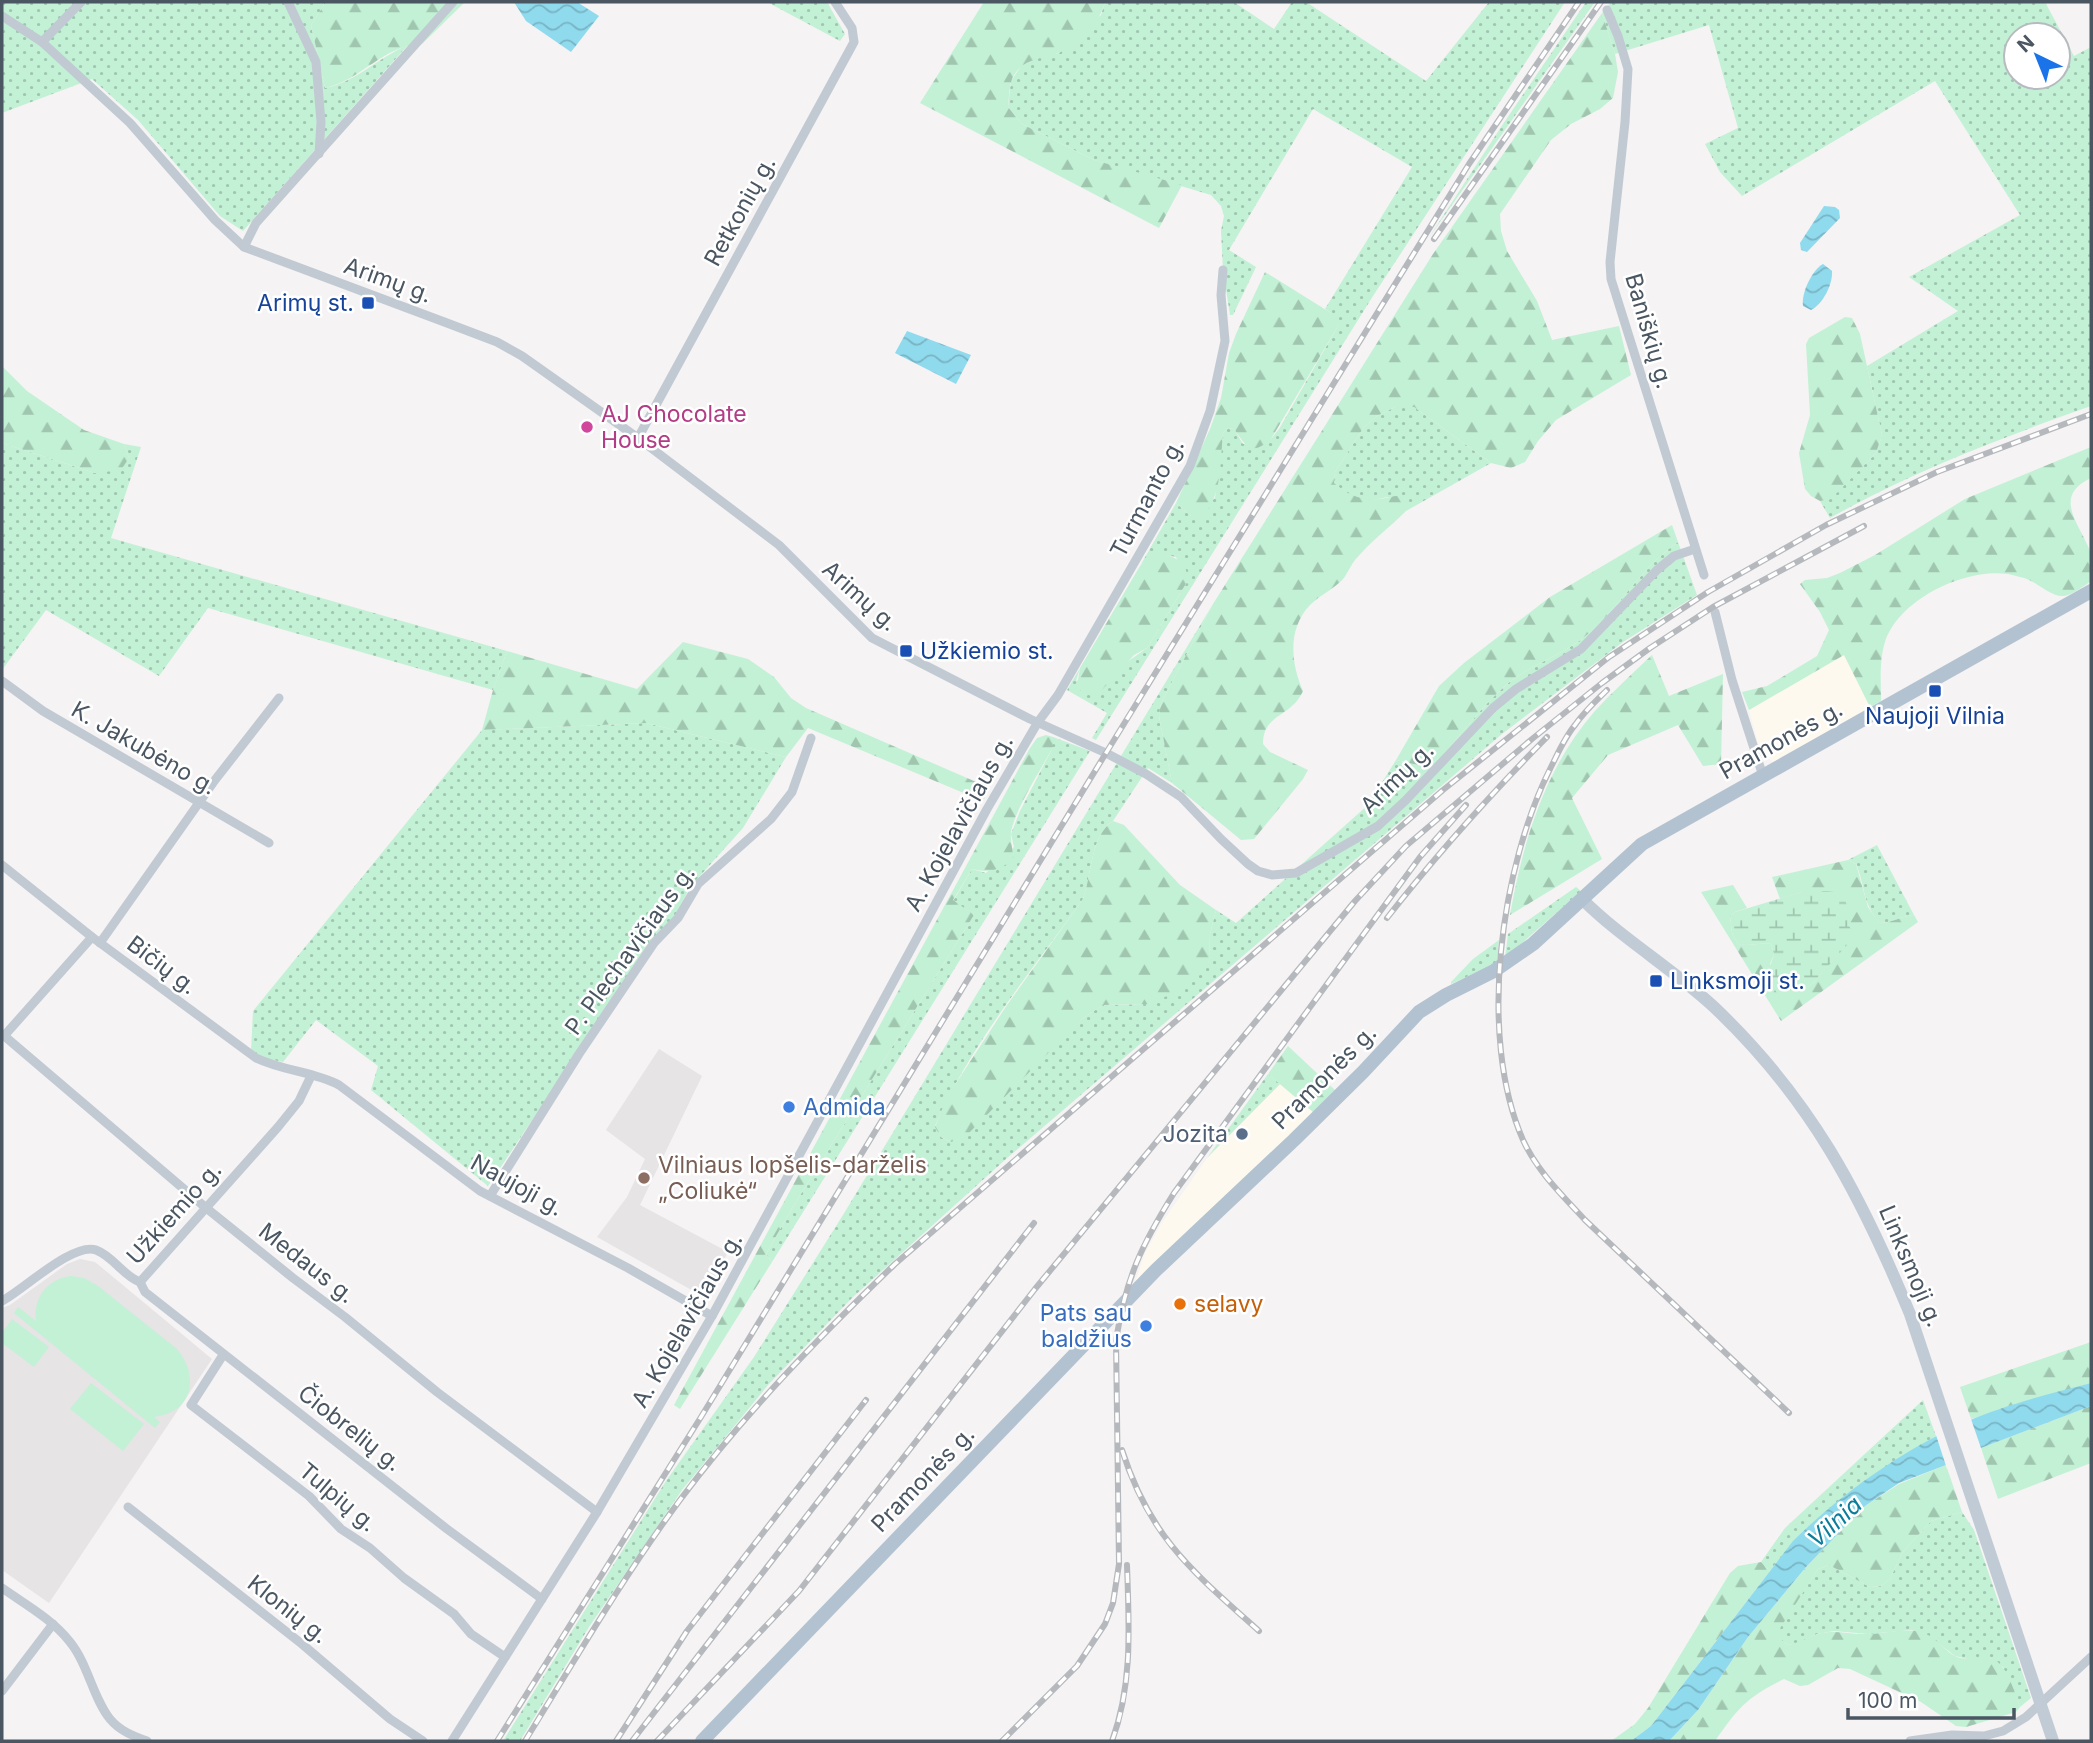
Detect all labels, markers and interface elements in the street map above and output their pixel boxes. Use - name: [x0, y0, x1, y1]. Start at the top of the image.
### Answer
- north arrow: [2002, 21, 2072, 91]
- text: N: [2013, 31, 2039, 57]
- street label: Retkonių g.: [698, 151, 782, 271]
- street label: Arimų g.: [340, 251, 436, 309]
- street label: Baniškių g.: [1619, 270, 1679, 392]
- place label: Arimų st.: [257, 289, 354, 317]
- marker: Arimų st.: [360, 295, 376, 311]
- place label: AJ Chocolate House: [601, 400, 747, 454]
- marker: AJ Chocolate House: [579, 419, 595, 435]
- street label: Turmanto g.: [1104, 434, 1190, 562]
- street label: Arimų g.: [817, 555, 903, 637]
- place label: Užkiemio st.: [920, 637, 1054, 665]
- marker: Užkiemio st.: [898, 643, 914, 659]
- marker: Naujoji Vilnia: [1927, 683, 1943, 699]
- street label: K. Jakubėno g.: [66, 695, 222, 801]
- street label: Pramonės g.: [1714, 695, 1848, 785]
- place label: Naujoji Vilnia: [1865, 702, 2005, 730]
- street label: A. Kojelavičiaus g.: [899, 730, 1019, 916]
- street label: Arimų g.: [1354, 736, 1440, 820]
- street label: P. Plechavičiaus g.: [559, 860, 701, 1040]
- street label: Bičių g.: [122, 930, 202, 1000]
- place label: Linksmoji st.: [1670, 967, 1805, 995]
- marker: Linksmoji st.: [1648, 973, 1664, 989]
- street label: Pramonės g.: [1266, 1019, 1382, 1135]
- place label: Admida: [803, 1093, 886, 1121]
- marker: Admida: [781, 1099, 797, 1115]
- place label: Jozita: [1163, 1120, 1228, 1148]
- marker: Jozita: [1234, 1126, 1250, 1142]
- street label: Naujoji g.: [466, 1148, 568, 1222]
- place label: Vilniaus lopšelis-darželis „Coliukė“: [658, 1151, 927, 1205]
- street label: Užkiemio g.: [121, 1156, 227, 1270]
- marker: Vilniaus lopšelis-darželis „Coliukė“: [636, 1170, 652, 1186]
- street label: Linksmoji g.: [1873, 1201, 1949, 1331]
- street label: Medaus g.: [253, 1217, 361, 1309]
- street label: A. Kojelavičiaus g.: [626, 1227, 748, 1413]
- place label: selavy: [1194, 1290, 1264, 1318]
- marker: selavy: [1172, 1296, 1188, 1312]
- place label: Pats sau baldžius: [1040, 1299, 1132, 1353]
- marker: Pats sau baldžius: [1138, 1318, 1154, 1334]
- street label: Čiobrelių g.: [293, 1379, 407, 1477]
- street label: Pramonės g.: [866, 1420, 980, 1538]
- street label: Tulpių g.: [293, 1456, 383, 1538]
- water label: Vilnia: [1802, 1490, 1868, 1553]
- street label: Klonių g.: [242, 1569, 334, 1649]
- scale bar: [1848, 1676, 2014, 1720]
- text: 100 m: [1858, 1688, 1917, 1713]

